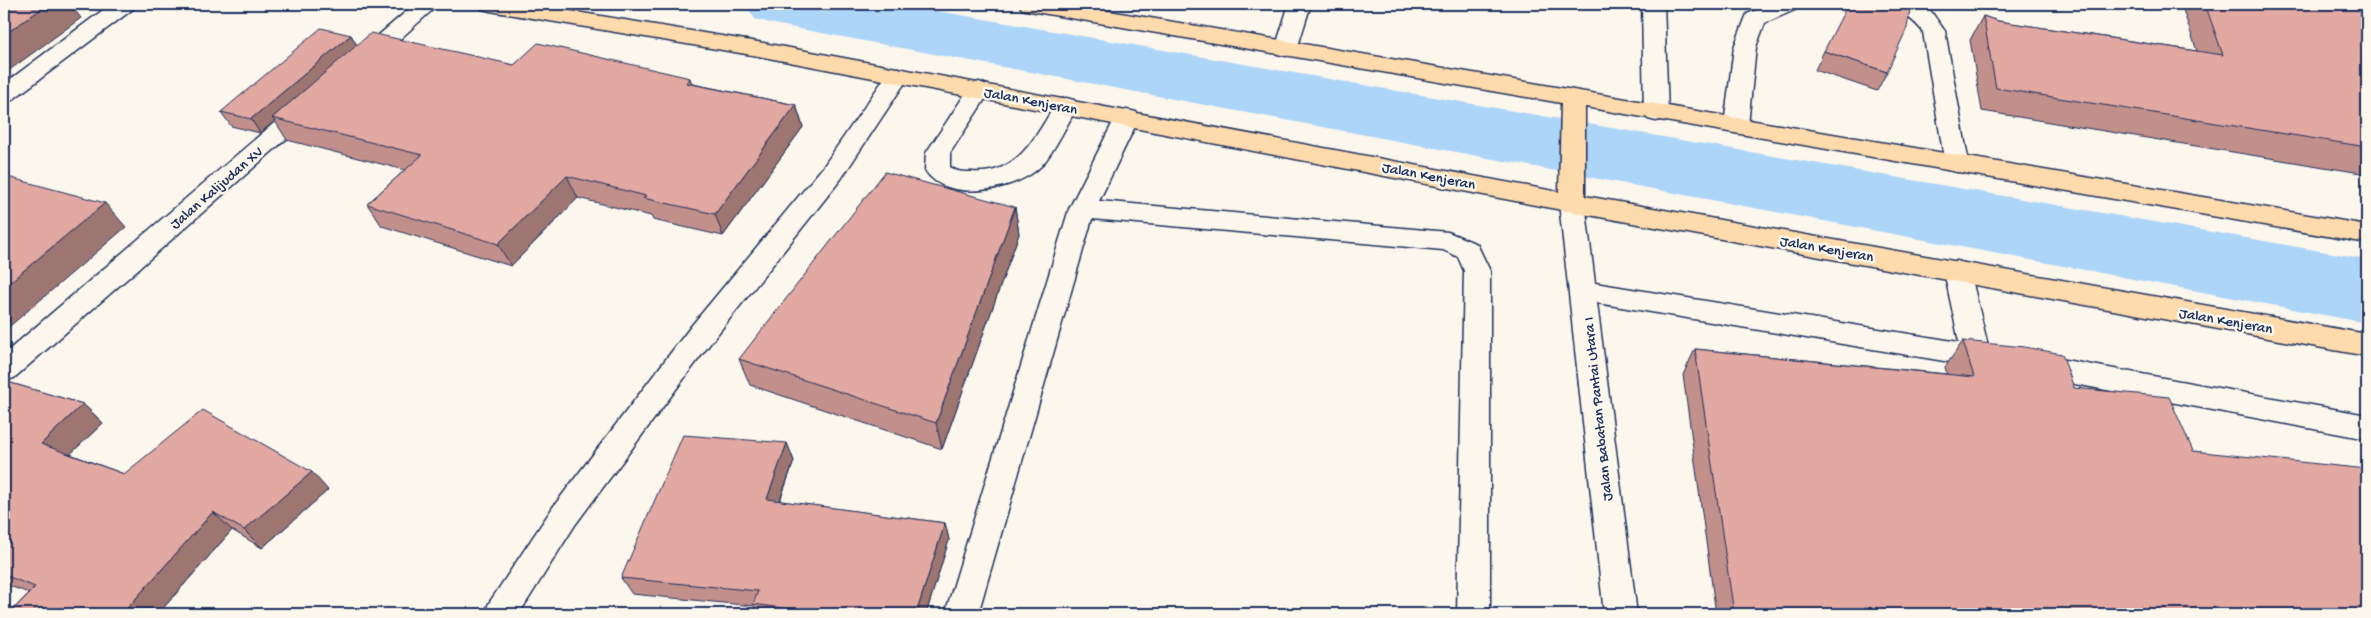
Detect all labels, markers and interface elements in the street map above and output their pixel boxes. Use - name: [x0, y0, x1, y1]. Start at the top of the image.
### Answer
- street label: Jalan Kenjeran: [982, 84, 1079, 120]
- street label: Jalan Kalijudan XV: [167, 143, 267, 234]
- street label: Jalan Kenjeran: [1380, 159, 1477, 195]
- street label: Jalan Kenjeran: [1779, 233, 1875, 267]
- street label: Jalan Kenjeran: [2178, 305, 2274, 339]
- street label: Jalan Babatan Pantai Utara I: [1580, 316, 1618, 502]

